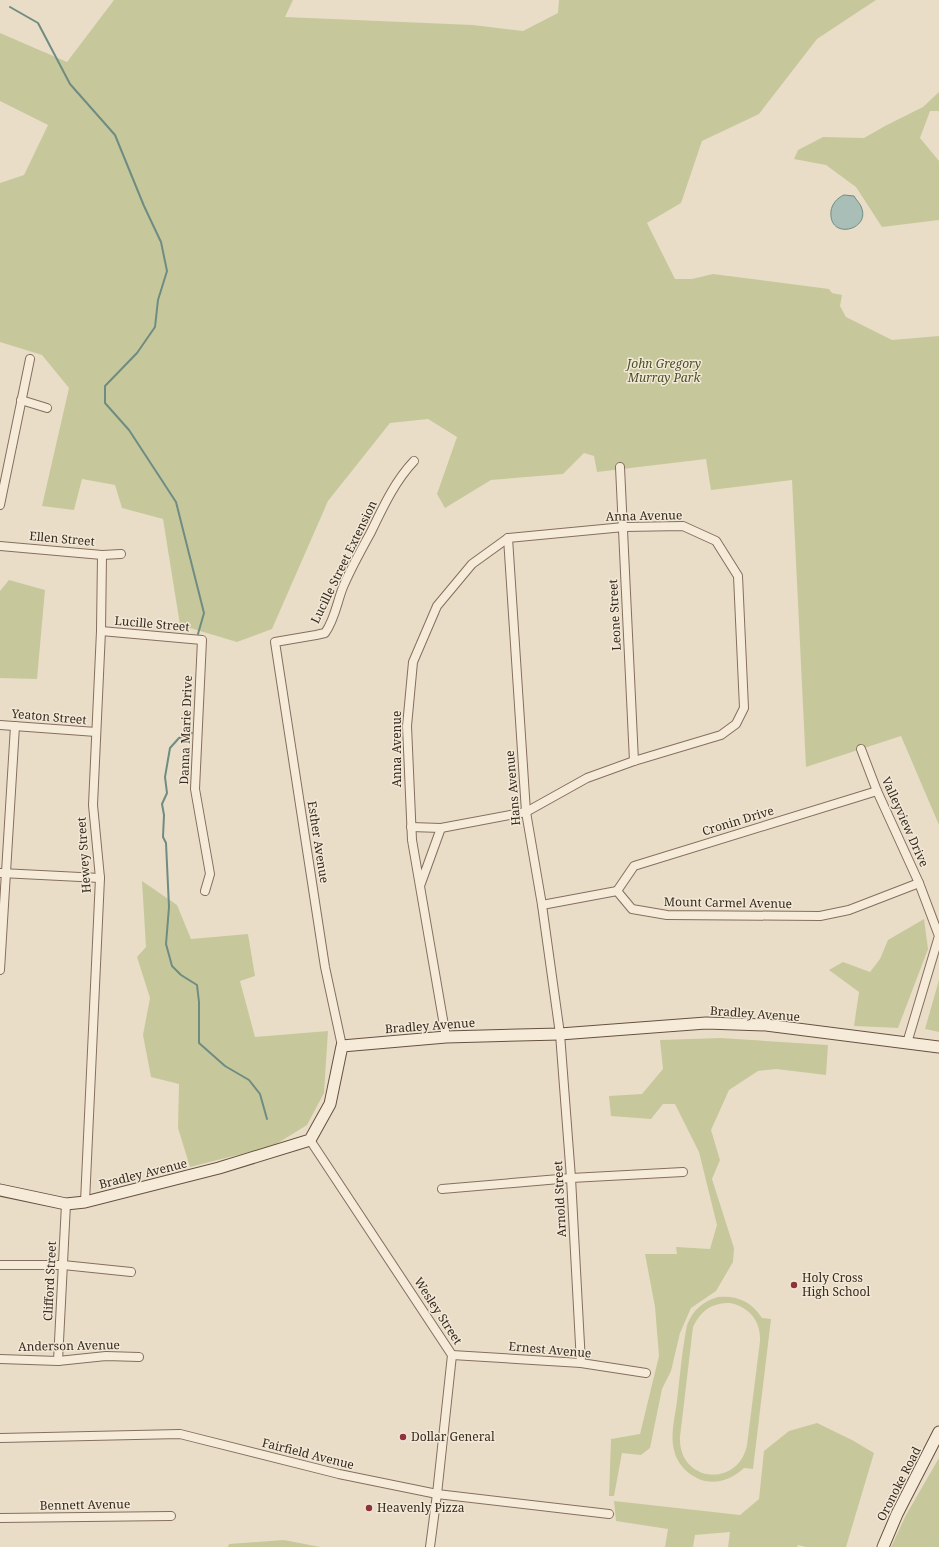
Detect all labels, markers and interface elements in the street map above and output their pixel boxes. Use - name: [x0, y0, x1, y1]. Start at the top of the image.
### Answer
- park label: John Gregory Murray Park: [625, 355, 701, 386]
- street label: Lucille Street Extension: [306, 497, 381, 626]
- street label: Anna Avenue: [605, 506, 682, 525]
- street label: Ellen Street: [29, 527, 95, 550]
- street label: Leone Street: [604, 579, 625, 651]
- street label: Lucille Street: [114, 612, 190, 635]
- street label: Danna Marie Drive: [175, 675, 196, 785]
- street label: Yeaton Street: [10, 705, 87, 728]
- street label: Anna Avenue: [388, 711, 405, 787]
- street label: Hans Avenue: [501, 750, 524, 826]
- street label: Valleyview Drive: [878, 774, 933, 870]
- street label: Esther Avenue: [304, 800, 333, 884]
- street label: Cronin Drive: [700, 802, 776, 839]
- street label: Hewey Street: [72, 816, 95, 894]
- street label: Mount Carmel Avenue: [664, 893, 792, 912]
- street label: Bradley Avenue: [709, 1002, 801, 1025]
- street label: Bradley Avenue: [384, 1014, 476, 1037]
- street label: Bradley Avenue: [97, 1154, 189, 1193]
- street label: Arnold Street: [549, 1160, 570, 1238]
- street label: Clifford Street: [39, 1241, 60, 1321]
- place label: Holy Cross High School: [802, 1269, 870, 1300]
- street label: Wesley Street: [410, 1274, 467, 1348]
- marker: Holy Cross High School: [789, 1280, 799, 1290]
- street label: Anderson Avenue: [18, 1336, 120, 1355]
- street label: Ernest Avenue: [508, 1337, 592, 1362]
- place label: Dollar General: [411, 1428, 495, 1445]
- marker: Dollar General: [398, 1432, 408, 1442]
- street label: Fairfield Avenue: [260, 1434, 356, 1473]
- street label: Oronoke Road: [873, 1443, 925, 1524]
- street label: Bennett Avenue: [40, 1495, 130, 1514]
- place label: Heavenly Pizza: [377, 1499, 465, 1516]
- marker: Heavenly Pizza: [364, 1503, 374, 1513]

